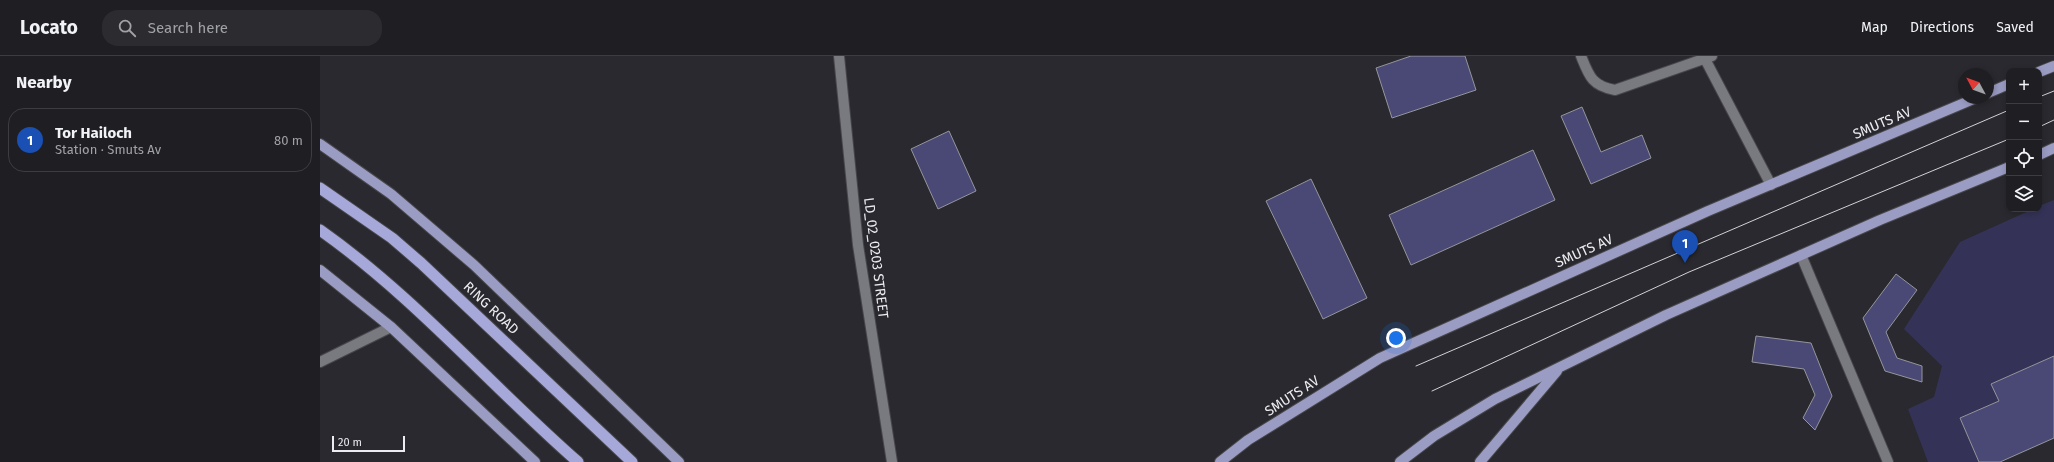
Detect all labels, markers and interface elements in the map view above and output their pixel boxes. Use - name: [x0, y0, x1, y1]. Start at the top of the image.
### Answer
- search box: [102, 10, 382, 46]
- text: Locato: [20, 16, 78, 39]
- icon: search: [116, 17, 138, 39]
- text: Search here: [148, 19, 228, 37]
- text: Map: [1861, 19, 1888, 36]
- text: Directions: [1910, 19, 1974, 36]
- text: Saved: [1996, 19, 2034, 36]
- north arrow: [1958, 68, 1994, 104]
- map controls: [2006, 68, 2042, 212]
- button: +: [2006, 68, 2042, 104]
- text: Nearby: [16, 72, 71, 93]
- street label: SMUTS AV: [1850, 103, 1914, 143]
- button: −: [2006, 104, 2042, 140]
- text: Tor Hailoch: [55, 124, 132, 142]
- text: 1: [27, 133, 33, 148]
- text: 80 m: [274, 133, 303, 148]
- button: locate: [2006, 140, 2042, 176]
- text: Station · Smuts Av: [55, 142, 161, 157]
- button: layers: [2006, 176, 2042, 212]
- street label: LD_02_0203 STREET: [860, 196, 892, 320]
- pin: 1: [1672, 230, 1698, 263]
- street label: SMUTS AV: [1552, 231, 1616, 271]
- street label: RING ROAD: [460, 278, 522, 338]
- your location: [1386, 328, 1406, 348]
- street label: SMUTS AV: [1262, 372, 1323, 420]
- scale bar: [332, 434, 405, 453]
- text: 20 m: [338, 436, 362, 449]

